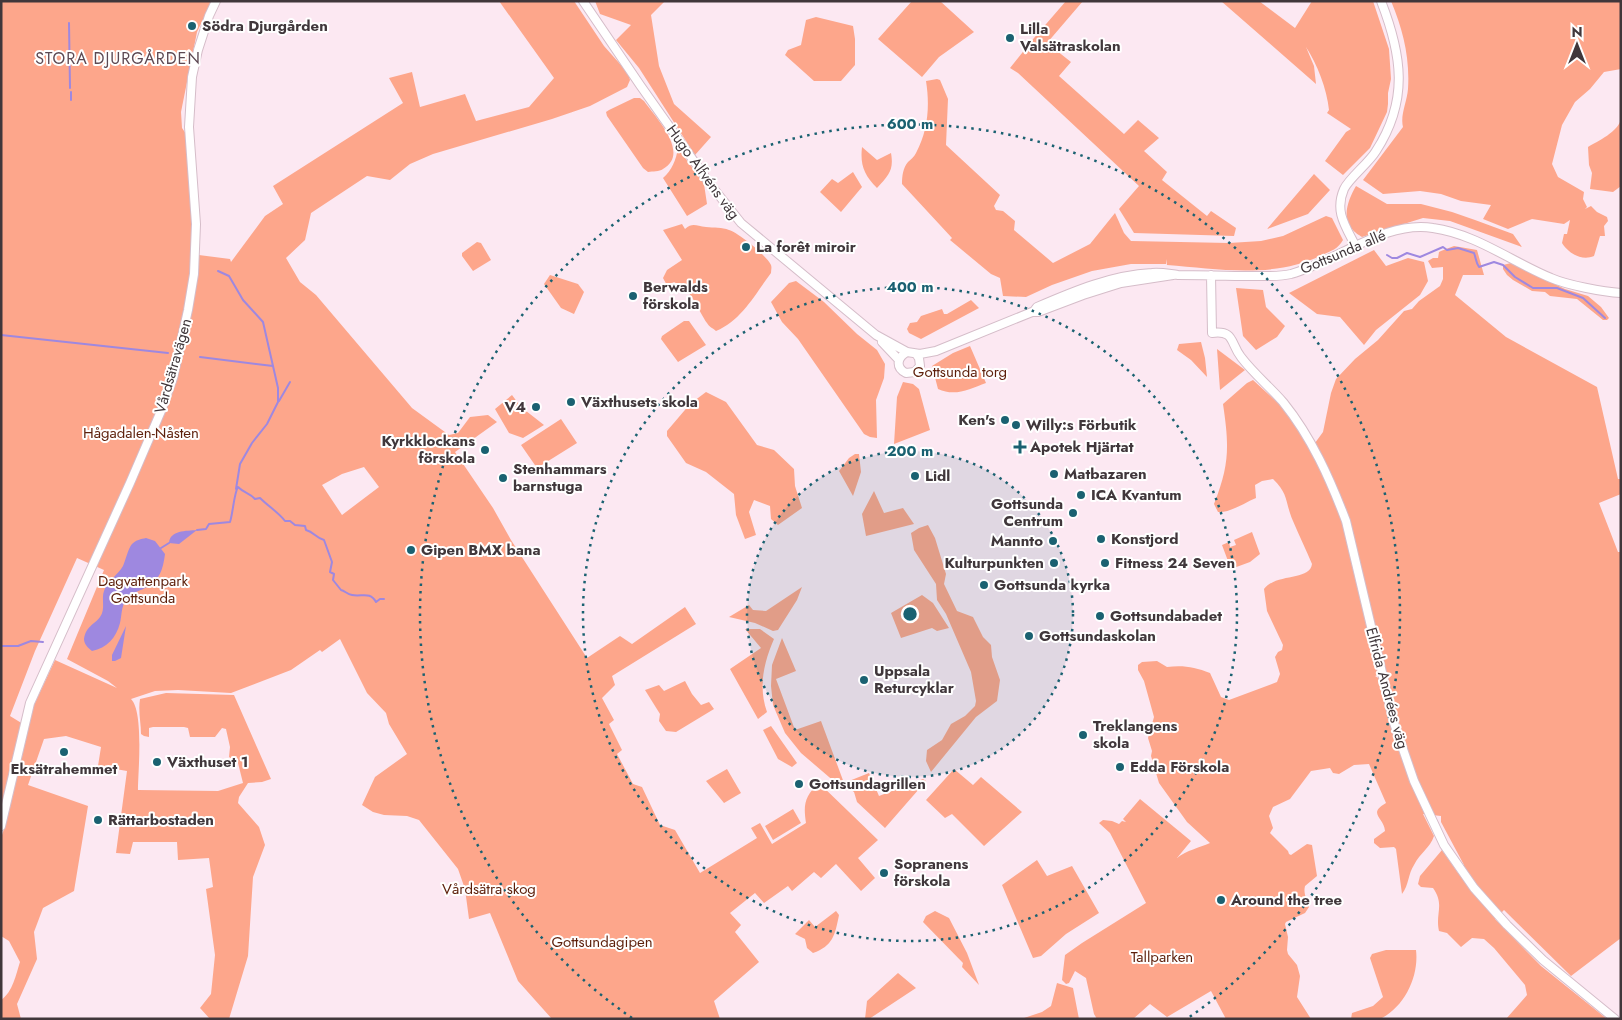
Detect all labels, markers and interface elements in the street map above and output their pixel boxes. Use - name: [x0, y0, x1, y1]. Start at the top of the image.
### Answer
- place label: Södra Djurgården: [202, 15, 328, 37]
- place label: Lilla Valsätraskolan: [1019, 18, 1121, 57]
- marker: Södra Djurgården: [186, 20, 198, 32]
- north arrow: [1552, 20, 1602, 70]
- text: N: [1571, 22, 1583, 42]
- marker: Lilla Valsätraskolan: [1004, 32, 1016, 44]
- district label: STORA DJURGÅRDEN: [35, 47, 201, 70]
- text: 600 m: [887, 113, 933, 135]
- street label: Hugo Alfvéns väg: [661, 120, 745, 224]
- street label: Gottsunda allé: [1297, 224, 1389, 280]
- place label: La forêt miroir: [756, 236, 857, 258]
- marker: La forêt miroir: [740, 241, 752, 253]
- place label: Berwalds förskola: [643, 276, 708, 315]
- text: 400 m: [886, 276, 934, 298]
- marker: Berwalds förskola: [627, 290, 639, 302]
- street label: Vårdsätravägen: [149, 316, 197, 416]
- park label: Gottsunda torg: [913, 361, 1007, 383]
- place label: Växthusets skola: [580, 391, 698, 413]
- place label: V4: [504, 396, 526, 418]
- marker: Växthusets skola: [565, 396, 577, 408]
- marker: V4: [530, 401, 542, 413]
- place label: Ken's: [958, 409, 995, 431]
- marker: Ken's: [999, 414, 1011, 426]
- place label: Willy:s Förbutik: [1026, 414, 1137, 436]
- marker: Willy:s Förbutik: [1010, 419, 1022, 431]
- park label: Hågadalen-Nåsten: [83, 422, 199, 444]
- place label: Kyrkklockans förskola: [381, 430, 475, 469]
- place label: Apotek Hjärtat: [1029, 436, 1134, 458]
- text: 200 m: [887, 440, 933, 462]
- marker: Apotek Hjärtat: [1014, 441, 1026, 453]
- marker: Kyrkklockans förskola: [479, 444, 491, 456]
- place label: Stenhammars barnstuga: [513, 458, 607, 497]
- place label: Matbazaren: [1064, 463, 1147, 485]
- place label: Lidl: [925, 465, 950, 487]
- marker: Matbazaren: [1048, 468, 1060, 480]
- marker: Lidl: [909, 470, 921, 482]
- marker: Stenhammars barnstuga: [497, 472, 509, 484]
- place label: ICA Kvantum: [1091, 484, 1182, 506]
- marker: ICA Kvantum: [1075, 489, 1087, 501]
- place label: Gottsunda Centrum: [991, 493, 1063, 532]
- marker: Gottsunda Centrum: [1067, 507, 1079, 519]
- place label: Konstjord: [1111, 528, 1178, 550]
- place label: Mannto: [991, 530, 1043, 552]
- marker: Konstjord: [1095, 533, 1107, 545]
- marker: Mannto: [1047, 535, 1059, 547]
- place label: Gipen BMX bana: [421, 539, 541, 561]
- marker: Gipen BMX bana: [405, 544, 417, 556]
- place label: Kulturpunkten: [945, 552, 1044, 574]
- place label: Fitness 24 Seven: [1115, 552, 1235, 574]
- marker: Kulturpunkten: [1048, 557, 1060, 569]
- marker: Fitness 24 Seven: [1099, 557, 1111, 569]
- park label: Dagvattenpark Gottsunda: [98, 570, 188, 609]
- place label: Gottsunda kyrka: [994, 574, 1110, 596]
- marker: Gottsunda kyrka: [978, 579, 990, 591]
- centre of rings: [901, 605, 919, 623]
- place label: Gottsundabadet: [1110, 605, 1222, 627]
- marker: Gottsundabadet: [1094, 610, 1106, 622]
- place label: Gottsundaskolan: [1039, 625, 1156, 647]
- street label: Elfrida Andrées väg: [1360, 625, 1414, 751]
- marker: Gottsundaskolan: [1023, 630, 1035, 642]
- place label: Uppsala Returcyklar: [874, 660, 955, 699]
- marker: Uppsala Returcyklar: [858, 674, 870, 686]
- place label: Treklangens skola: [1093, 715, 1178, 754]
- marker: Treklangens skola: [1077, 729, 1089, 741]
- marker: Eksätrahemmet: [58, 746, 70, 758]
- place label: Växthuset 1: [166, 751, 248, 773]
- marker: Växthuset 1: [151, 756, 163, 768]
- place label: Edda Förskola: [1130, 756, 1229, 778]
- place label: Eksätrahemmet: [11, 758, 118, 780]
- marker: Edda Förskola: [1114, 761, 1126, 773]
- place label: Gottsundagrillen: [809, 773, 926, 795]
- marker: Gottsundagrillen: [793, 778, 805, 790]
- place label: Rättarbostaden: [108, 809, 214, 831]
- marker: Rättarbostaden: [92, 814, 104, 826]
- place label: Sopranens förskola: [894, 853, 969, 892]
- marker: Sopranens förskola: [878, 867, 890, 879]
- park label: Vårdsätra skog: [442, 878, 536, 900]
- place label: Around the tree: [1230, 889, 1343, 911]
- marker: Around the tree: [1215, 894, 1227, 906]
- park label: Gottsundagipen: [551, 931, 653, 953]
- park label: Tallparken: [1131, 946, 1193, 968]

